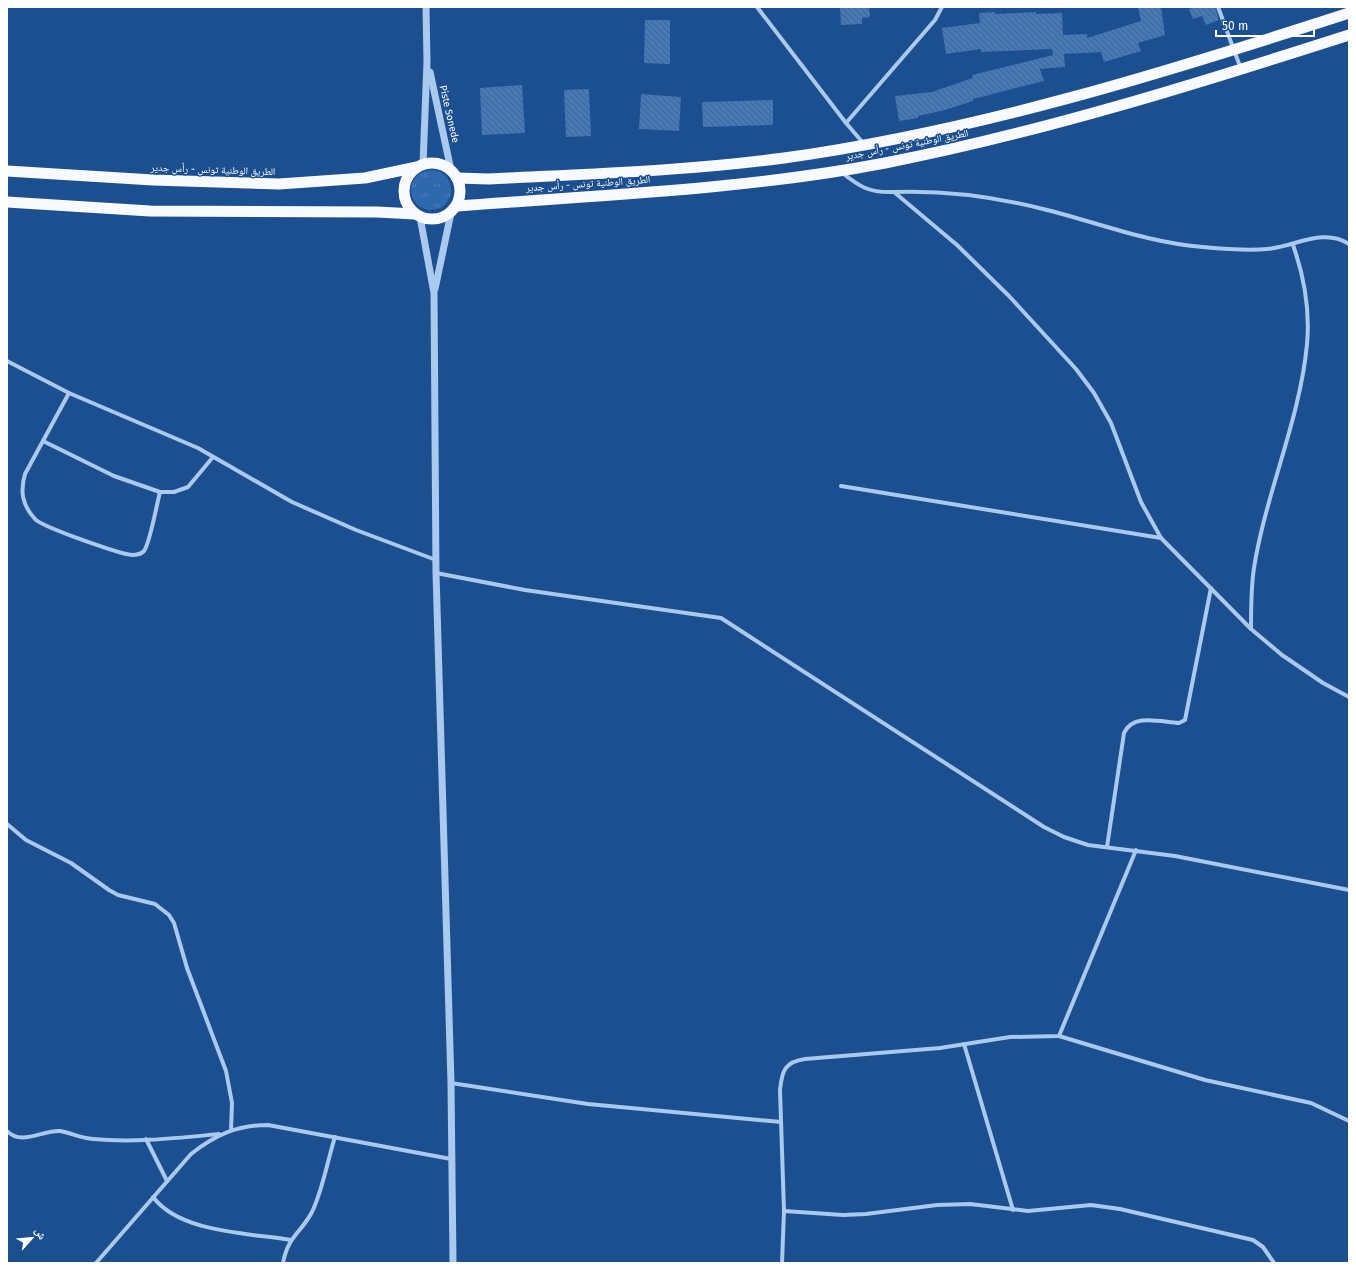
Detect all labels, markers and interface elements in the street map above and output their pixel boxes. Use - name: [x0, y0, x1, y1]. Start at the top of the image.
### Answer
- scale bar: [1216, 12, 1314, 38]
- text: 50 m: [1222, 19, 1248, 33]
- street label: Piste Sonede: [437, 84, 461, 144]
- street label: الطريق الوطنية تونس - رأس جدير: [843, 126, 969, 163]
- street label: الطريق الوطنية تونس - رأس جدير: [149, 161, 276, 178]
- street label: الطريق الوطنية تونس - رأس جدير: [524, 173, 651, 194]
- north arrow: [12, 1218, 52, 1258]
- text: ش: [31, 1226, 49, 1243]

